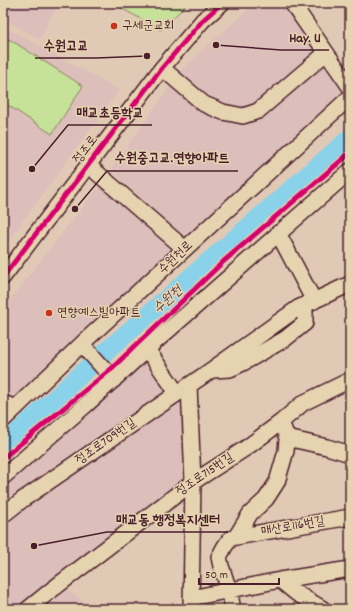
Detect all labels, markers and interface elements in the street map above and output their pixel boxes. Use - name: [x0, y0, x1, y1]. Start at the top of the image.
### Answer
- place label: 구세군교회: [122, 17, 174, 36]
- marker: 구세군교회: [109, 21, 119, 31]
- callout: Hay. U: [281, 24, 329, 50]
- text: Hay. U: [289, 29, 321, 49]
- callout: 수원고교: [35, 32, 96, 58]
- text: 수원고교: [43, 37, 89, 57]
- callout: 매교초등학교: [68, 99, 152, 125]
- text: 매교초등학교: [76, 104, 144, 124]
- street label: 정조로: [69, 132, 103, 168]
- callout: 수원중고교.연향아파트: [107, 145, 238, 171]
- text: 수원중고교.연향아파트: [115, 149, 229, 169]
- street label: 수원천로: [154, 237, 198, 279]
- water label: 수원천: [149, 280, 189, 319]
- place label: 연향예스빌아파트: [57, 304, 141, 323]
- marker: 연향예스빌아파트: [44, 308, 54, 318]
- street label: 정조로709번길: [72, 414, 140, 470]
- street label: 정조로715번길: [172, 449, 238, 501]
- callout: 매교동 행정복지센터: [107, 506, 228, 532]
- text: 매교동 행정복지센터: [116, 511, 220, 531]
- street label: 매산로116번길: [260, 512, 326, 542]
- scale bar: [199, 560, 279, 586]
- text: 50 m: [205, 567, 228, 584]

